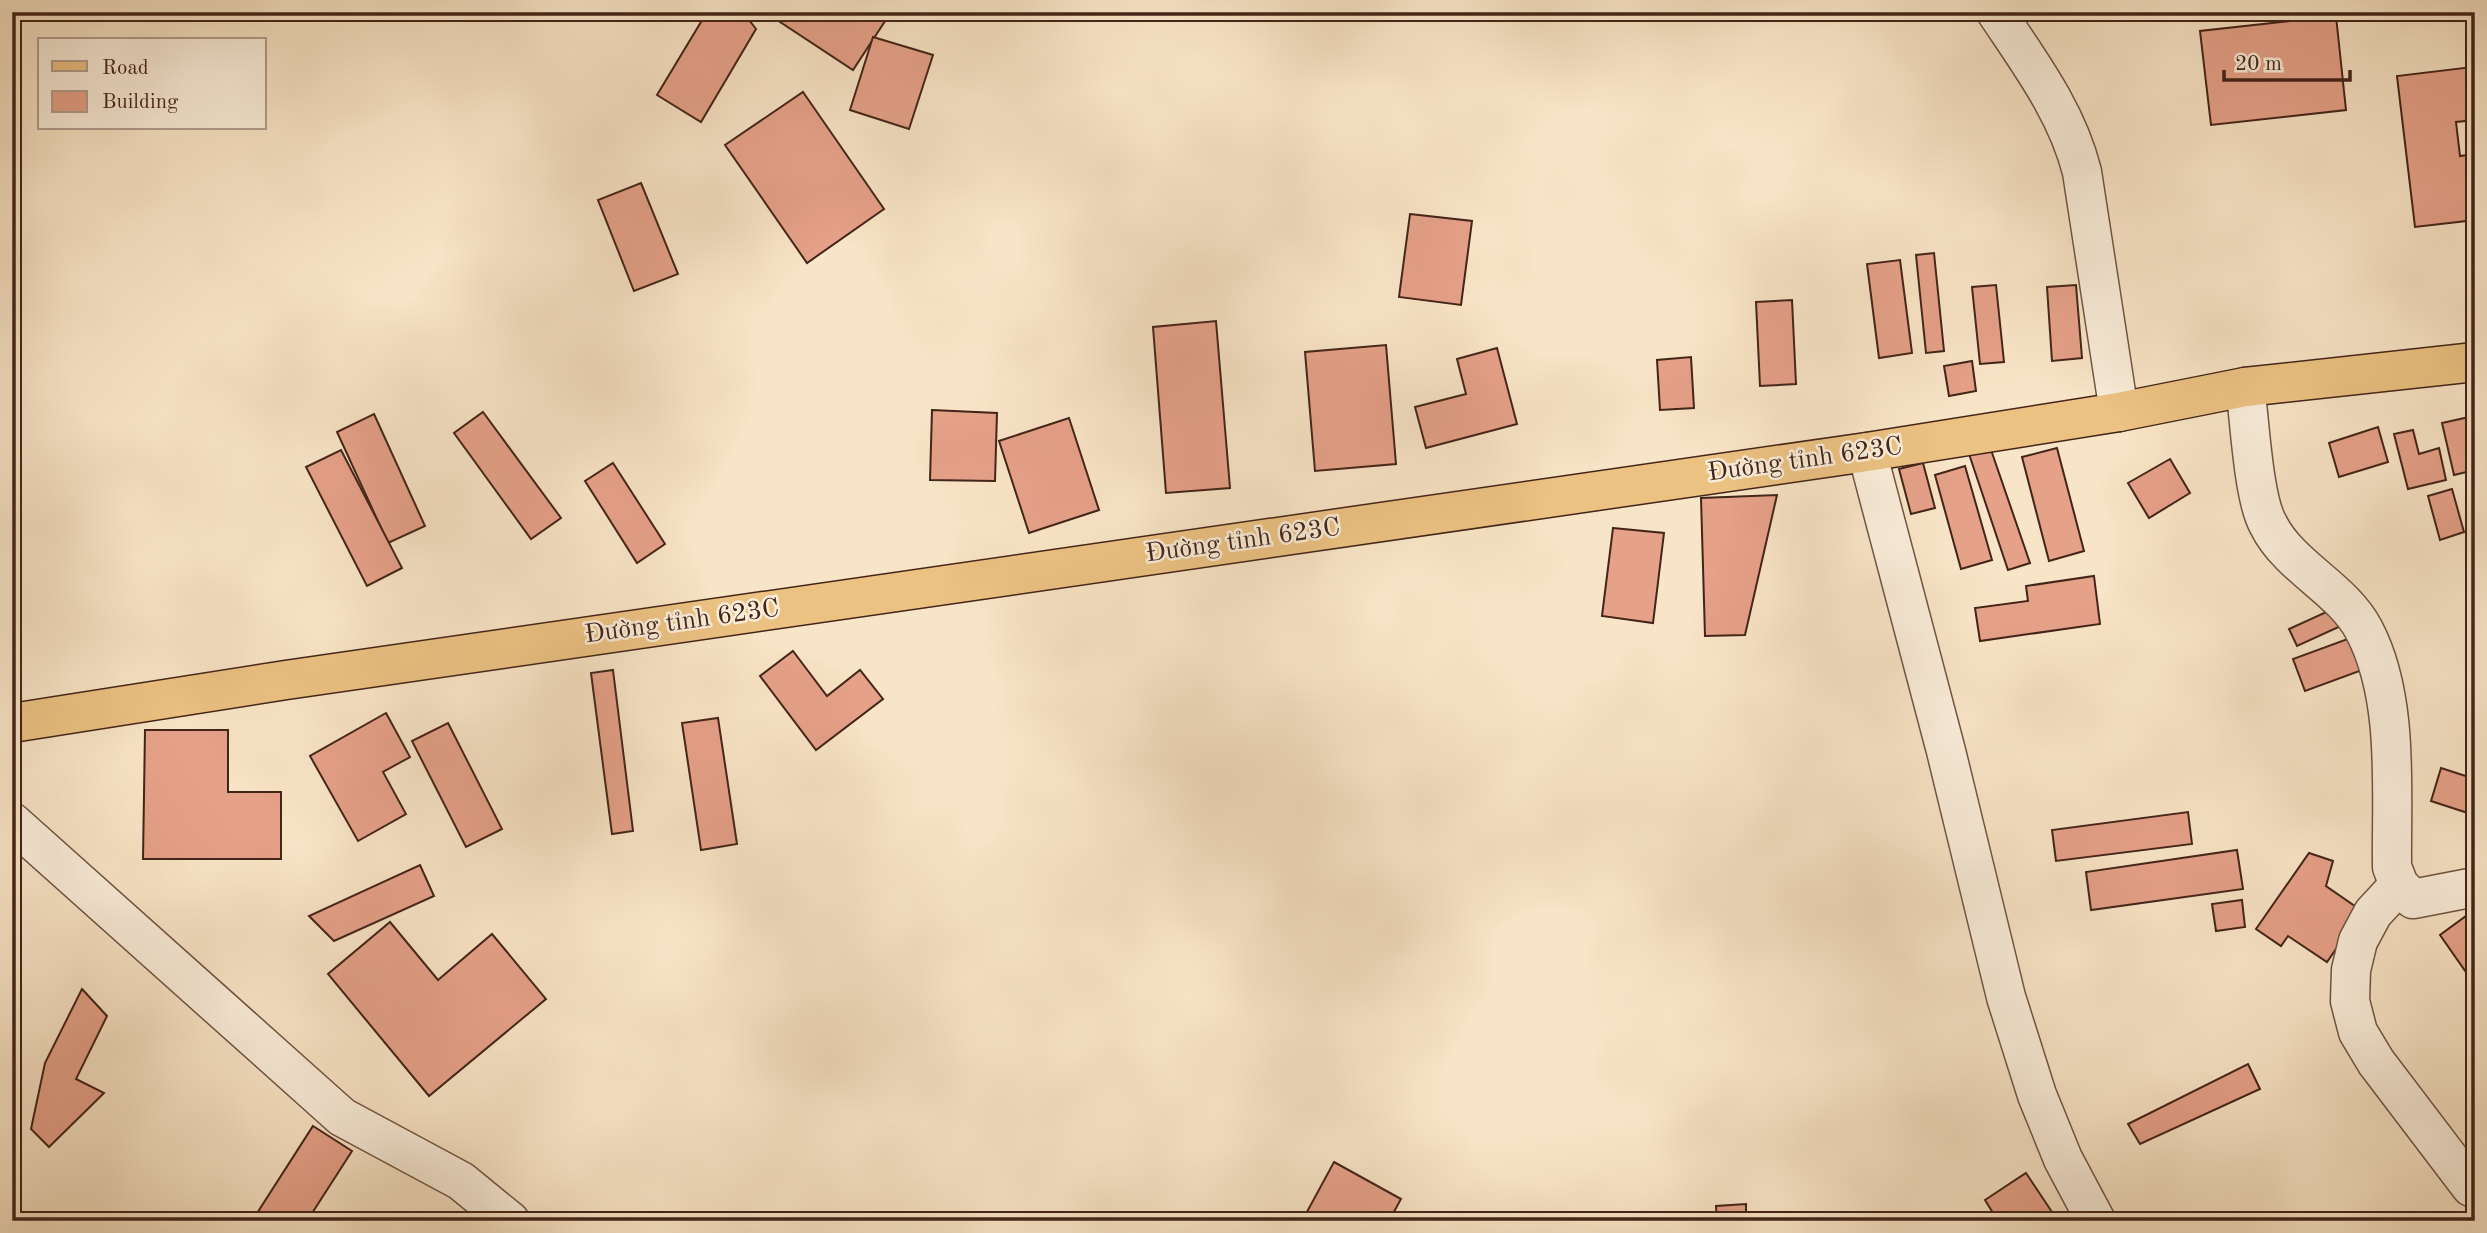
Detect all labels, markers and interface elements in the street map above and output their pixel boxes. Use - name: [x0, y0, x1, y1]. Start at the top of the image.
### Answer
- legend: [38, 38, 266, 130]
- scale bar: [2224, 38, 2350, 82]
- text: 20 m: [2235, 54, 2282, 75]
- text: Road: [102, 58, 149, 79]
- text: Building: [102, 92, 179, 113]
- street label: Đường tỉnh 623C: [1706, 433, 1904, 487]
- street label: Đường tỉnh 623C: [1144, 514, 1342, 568]
- street label: Đường tỉnh 623C: [583, 595, 781, 649]

